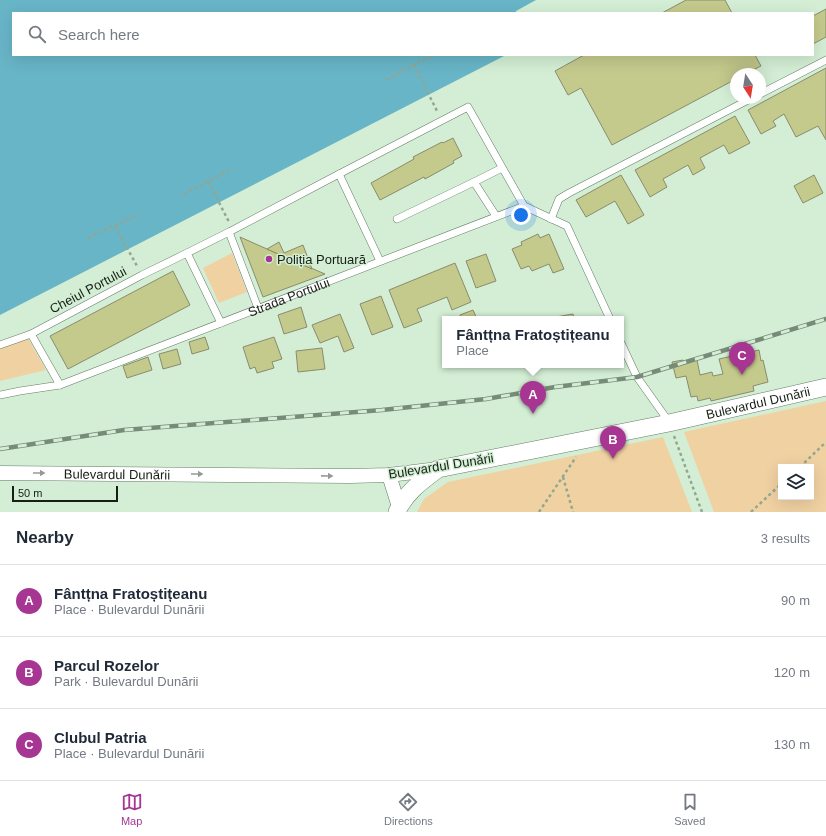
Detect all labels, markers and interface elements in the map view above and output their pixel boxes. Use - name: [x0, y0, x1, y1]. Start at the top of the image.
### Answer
- search box: [12, 12, 814, 56]
- icon: search: [26, 23, 48, 45]
- text: Search here: [58, 26, 140, 43]
- north arrow: [730, 68, 766, 104]
- your location: [511, 205, 531, 225]
- place label: Poliția Portuară: [277, 252, 367, 267]
- marker: Poliția Portuară: [264, 254, 274, 264]
- street label: Cheiul Portului: [47, 263, 129, 316]
- street label: Strada Portului: [246, 274, 332, 319]
- popup: [442, 316, 624, 368]
- text: Fântțna Fratoștițeanu: [456, 326, 610, 343]
- pin: C: [729, 342, 755, 375]
- text: Place: [456, 343, 489, 358]
- pin: A: [520, 381, 546, 414]
- street label: Bulevardul Dunării: [705, 383, 812, 422]
- pin: B: [600, 426, 626, 459]
- street label: Bulevardul Dunării: [387, 450, 495, 482]
- map controls: [778, 464, 814, 500]
- button: layers: [778, 464, 814, 500]
- street label: Bulevardul Dunării: [64, 466, 170, 482]
- one-way arrow: [33, 470, 46, 476]
- one-way arrow: [191, 471, 204, 477]
- one-way arrow: [321, 473, 334, 479]
- scale bar: [12, 484, 118, 503]
- text: 50 m: [18, 487, 42, 499]
- text: Nearby: [16, 528, 74, 547]
- text: 3 results: [761, 531, 810, 546]
- text: Fântțna Fratoștițeanu: [54, 585, 207, 602]
- text: A: [24, 593, 34, 608]
- text: 90 m: [781, 593, 810, 608]
- text: Place · Bulevardul Dunării: [54, 602, 204, 617]
- text: Parcul Rozelor: [54, 657, 159, 674]
- text: B: [24, 665, 34, 680]
- text: 120 m: [774, 665, 810, 680]
- text: Park · Bulevardul Dunării: [54, 674, 199, 689]
- text: Clubul Patria: [54, 729, 147, 746]
- text: C: [24, 737, 34, 752]
- text: 130 m: [774, 737, 810, 752]
- text: Place · Bulevardul Dunării: [54, 746, 204, 761]
- tab: Map: [121, 791, 143, 827]
- tab: Directions: [384, 791, 433, 827]
- tab: Saved: [674, 791, 705, 827]

